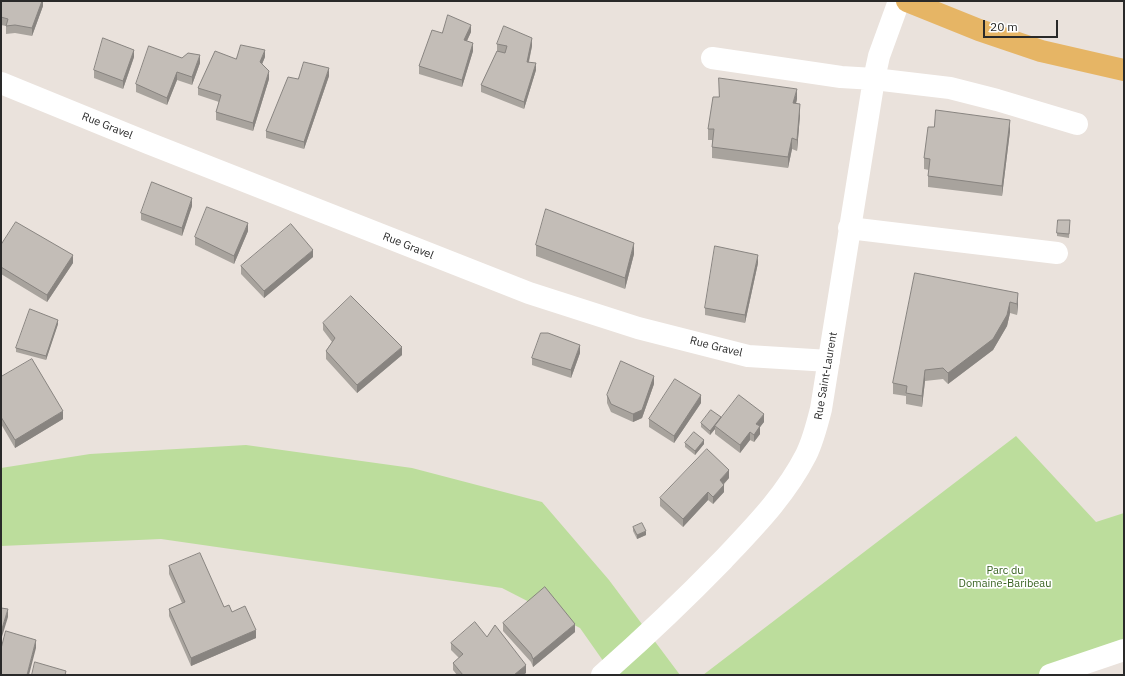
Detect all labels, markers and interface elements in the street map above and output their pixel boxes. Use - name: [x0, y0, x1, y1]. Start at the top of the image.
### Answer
- scale bar: [985, 12, 1060, 38]
- text: 20 m: [990, 19, 1018, 34]
- street label: Rue Gravel: [80, 110, 134, 142]
- street label: Rue Gravel: [381, 230, 435, 262]
- street label: Rue Saint-Laurent: [812, 331, 840, 421]
- street label: Rue Gravel: [688, 334, 744, 360]
- park label: Parc du Domaine-Baribeau: [959, 564, 1051, 590]

